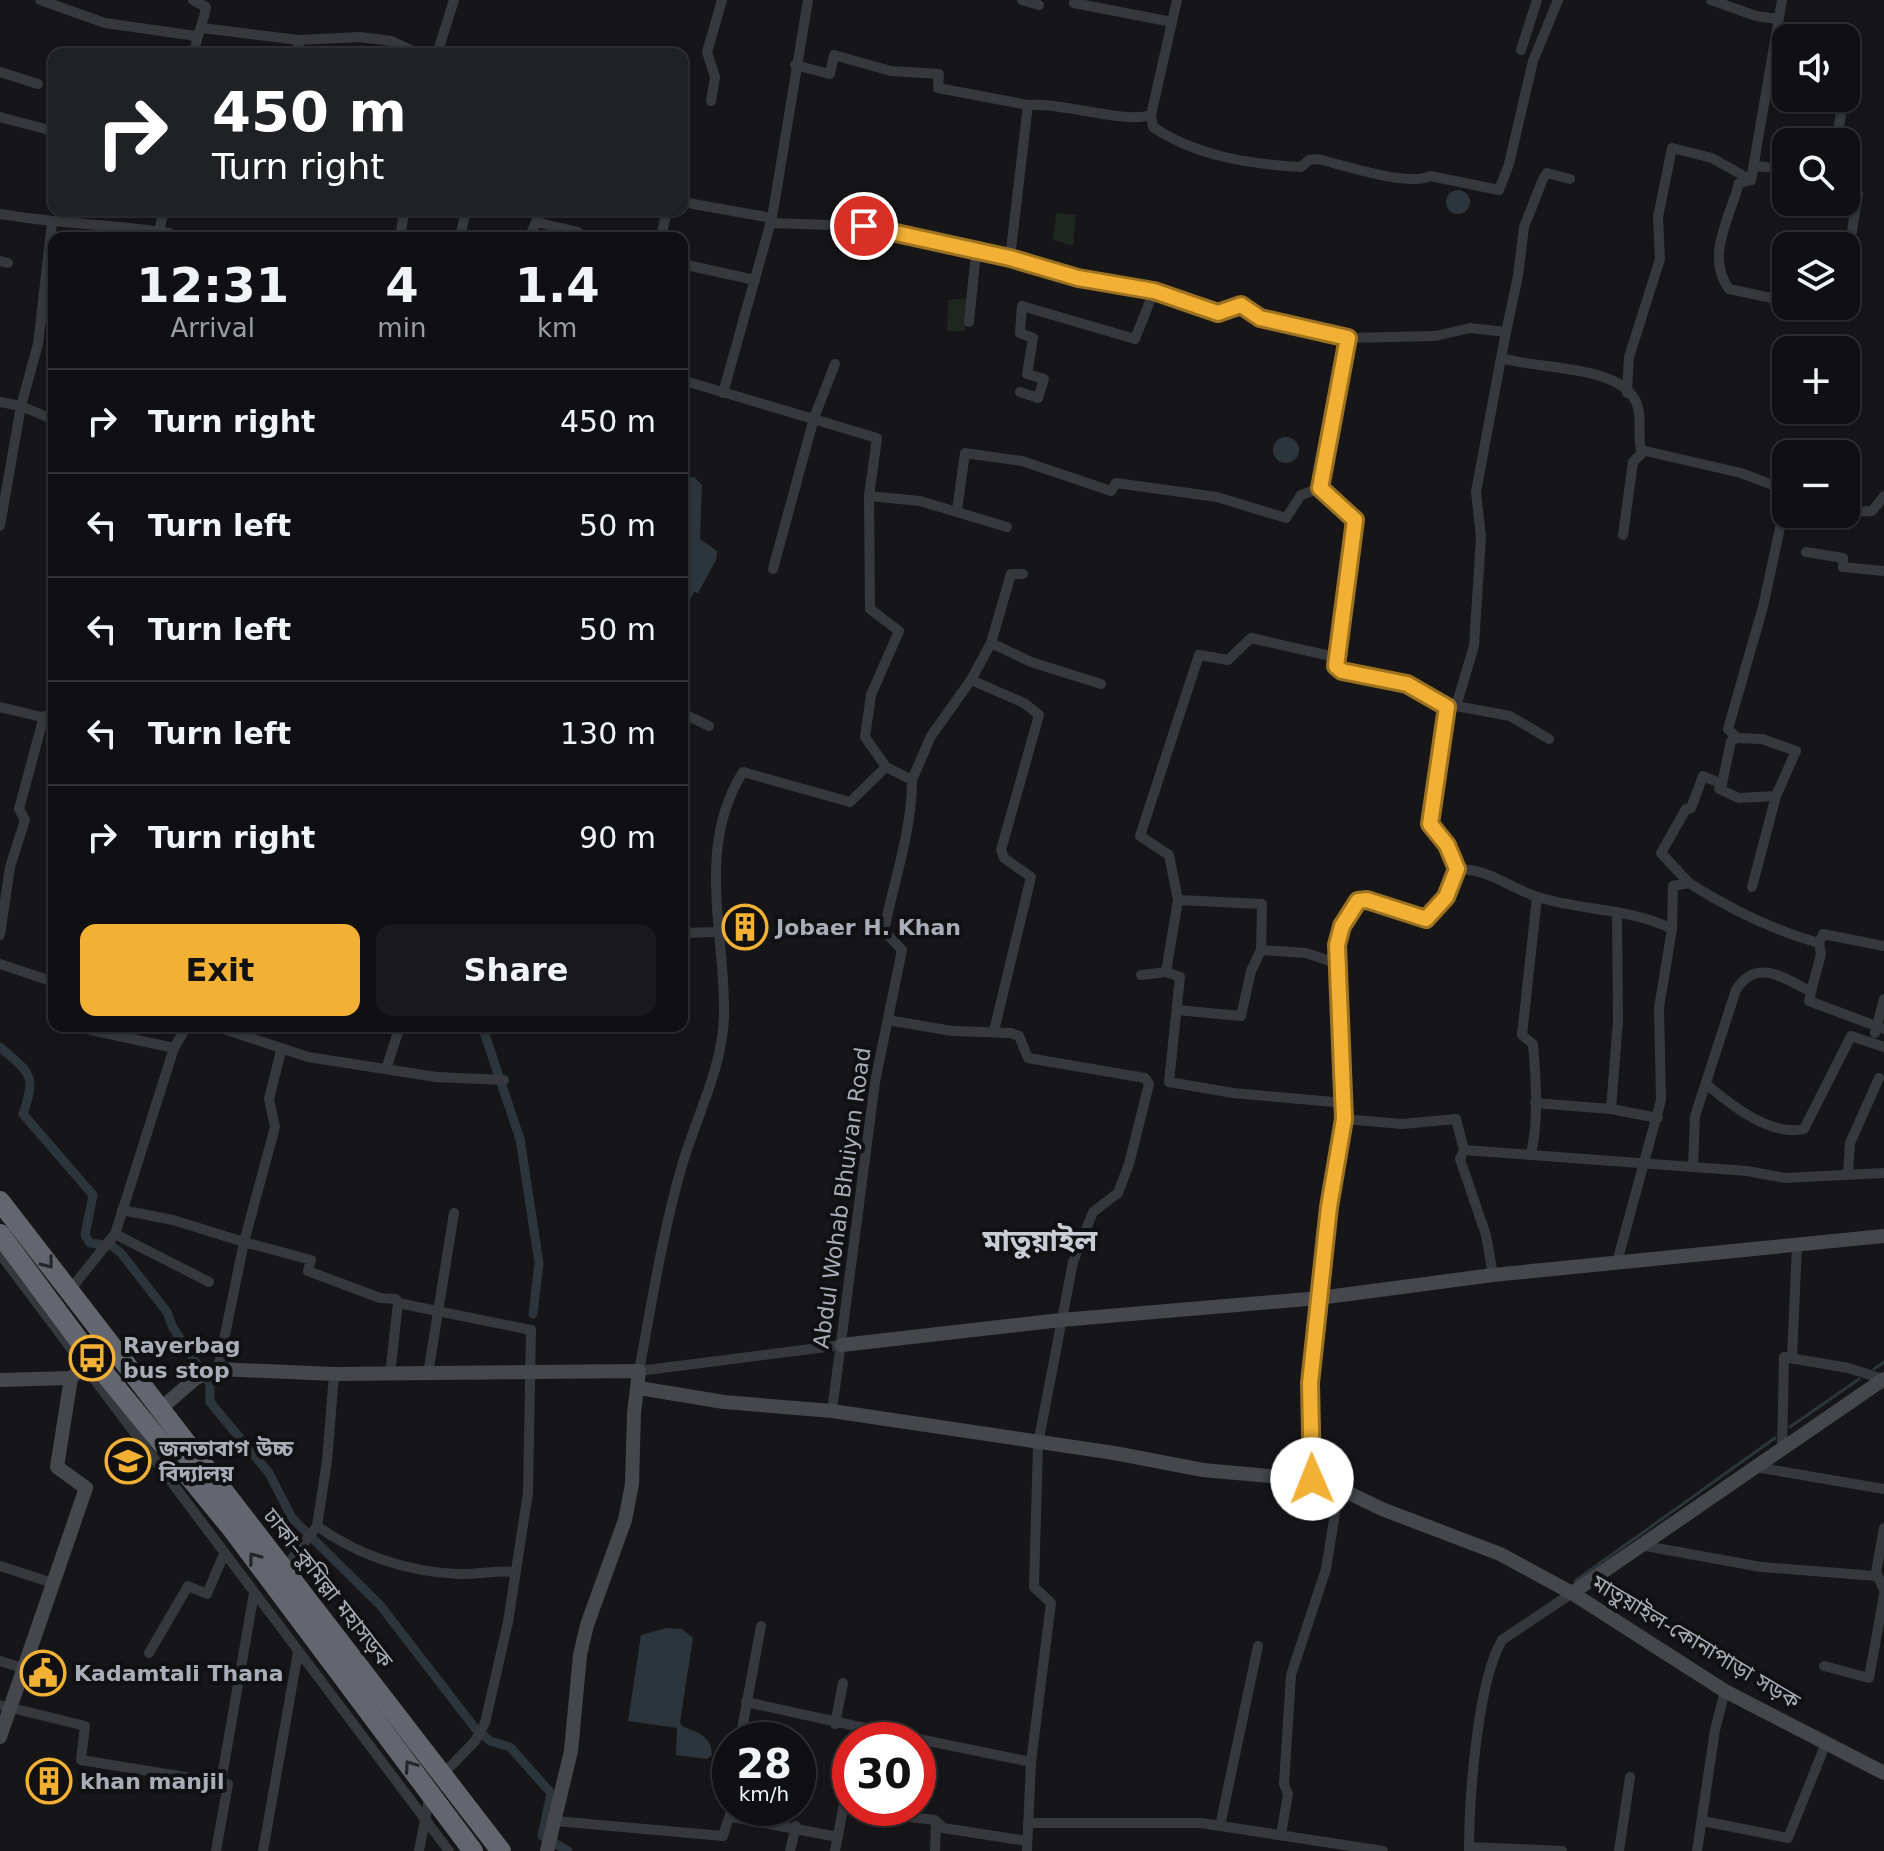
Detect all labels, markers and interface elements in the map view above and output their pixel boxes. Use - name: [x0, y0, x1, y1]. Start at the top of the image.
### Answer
- map controls: [1772, 24, 1860, 528]
- button: sound: [1772, 24, 1860, 112]
- text: 450 m: [212, 79, 407, 144]
- icon: right: [80, 80, 184, 184]
- button: search: [1772, 128, 1860, 216]
- text: Turn right: [212, 146, 384, 187]
- pin: [830, 192, 898, 260]
- icon: arrive: [842, 204, 886, 248]
- button: layers: [1772, 232, 1860, 320]
- text: 12:31: [136, 257, 289, 313]
- text: 4: [385, 257, 419, 313]
- text: 1.4: [515, 257, 600, 313]
- text: Arrival: [170, 313, 255, 343]
- text: min: [377, 313, 426, 343]
- text: km: [537, 313, 577, 343]
- button: +: [1772, 336, 1860, 424]
- icon: right: [80, 399, 124, 443]
- text: Turn right: [148, 404, 315, 439]
- text: 450 m: [560, 404, 656, 439]
- button: −: [1772, 440, 1860, 528]
- icon: left: [80, 503, 124, 547]
- text: Turn left: [148, 508, 291, 543]
- text: 50 m: [579, 508, 656, 543]
- icon: left: [80, 607, 124, 651]
- text: Turn left: [148, 612, 291, 647]
- text: 50 m: [579, 612, 656, 647]
- icon: left: [80, 711, 124, 755]
- text: Turn left: [148, 716, 291, 751]
- text: 130 m: [560, 716, 656, 751]
- icon: right: [80, 815, 124, 859]
- text: Turn right: [148, 820, 315, 855]
- text: 90 m: [579, 820, 656, 855]
- building icon: Jobaer H. Khan: [721, 903, 769, 951]
- place label: Jobaer H. Khan: [774, 915, 961, 940]
- button: Exit: [80, 924, 360, 1016]
- button: Share: [376, 924, 656, 1016]
- street label: Abdul Wohab Bhuiyan Road: [808, 1046, 876, 1350]
- district label: মাতুয়াইল: [982, 1223, 1099, 1259]
- one-way arrow: [38, 1254, 52, 1269]
- place label: Rayerbag bus stop: [123, 1333, 241, 1383]
- bus stop icon: Rayerbag bus stop: [68, 1334, 116, 1382]
- place label: জনতাবাগ উচ্চ বিদ্যালয়: [158, 1436, 294, 1486]
- school or university icon: জনতাবাগ উচ্চ বিদ্যালয়: [104, 1437, 152, 1485]
- position arrow: [1270, 1437, 1354, 1521]
- street label: ঢাকা–কুমিল্লা মহাসড়ক: [257, 1503, 398, 1673]
- one-way arrow: [249, 1552, 263, 1567]
- street label: মাতুয়াইল-কোনাপাড়া সড়ক: [1586, 1569, 1805, 1715]
- public building icon: Kadamtali Thana: [19, 1649, 67, 1697]
- place label: Kadamtali Thana: [74, 1661, 284, 1686]
- speed limit sign: 30: [832, 1722, 936, 1826]
- text: 28: [736, 1741, 792, 1787]
- building icon: khan manjil: [25, 1757, 73, 1805]
- one-way arrow: [405, 1760, 420, 1774]
- place label: khan manjil: [80, 1769, 225, 1794]
- text: km/h: [739, 1782, 789, 1806]

